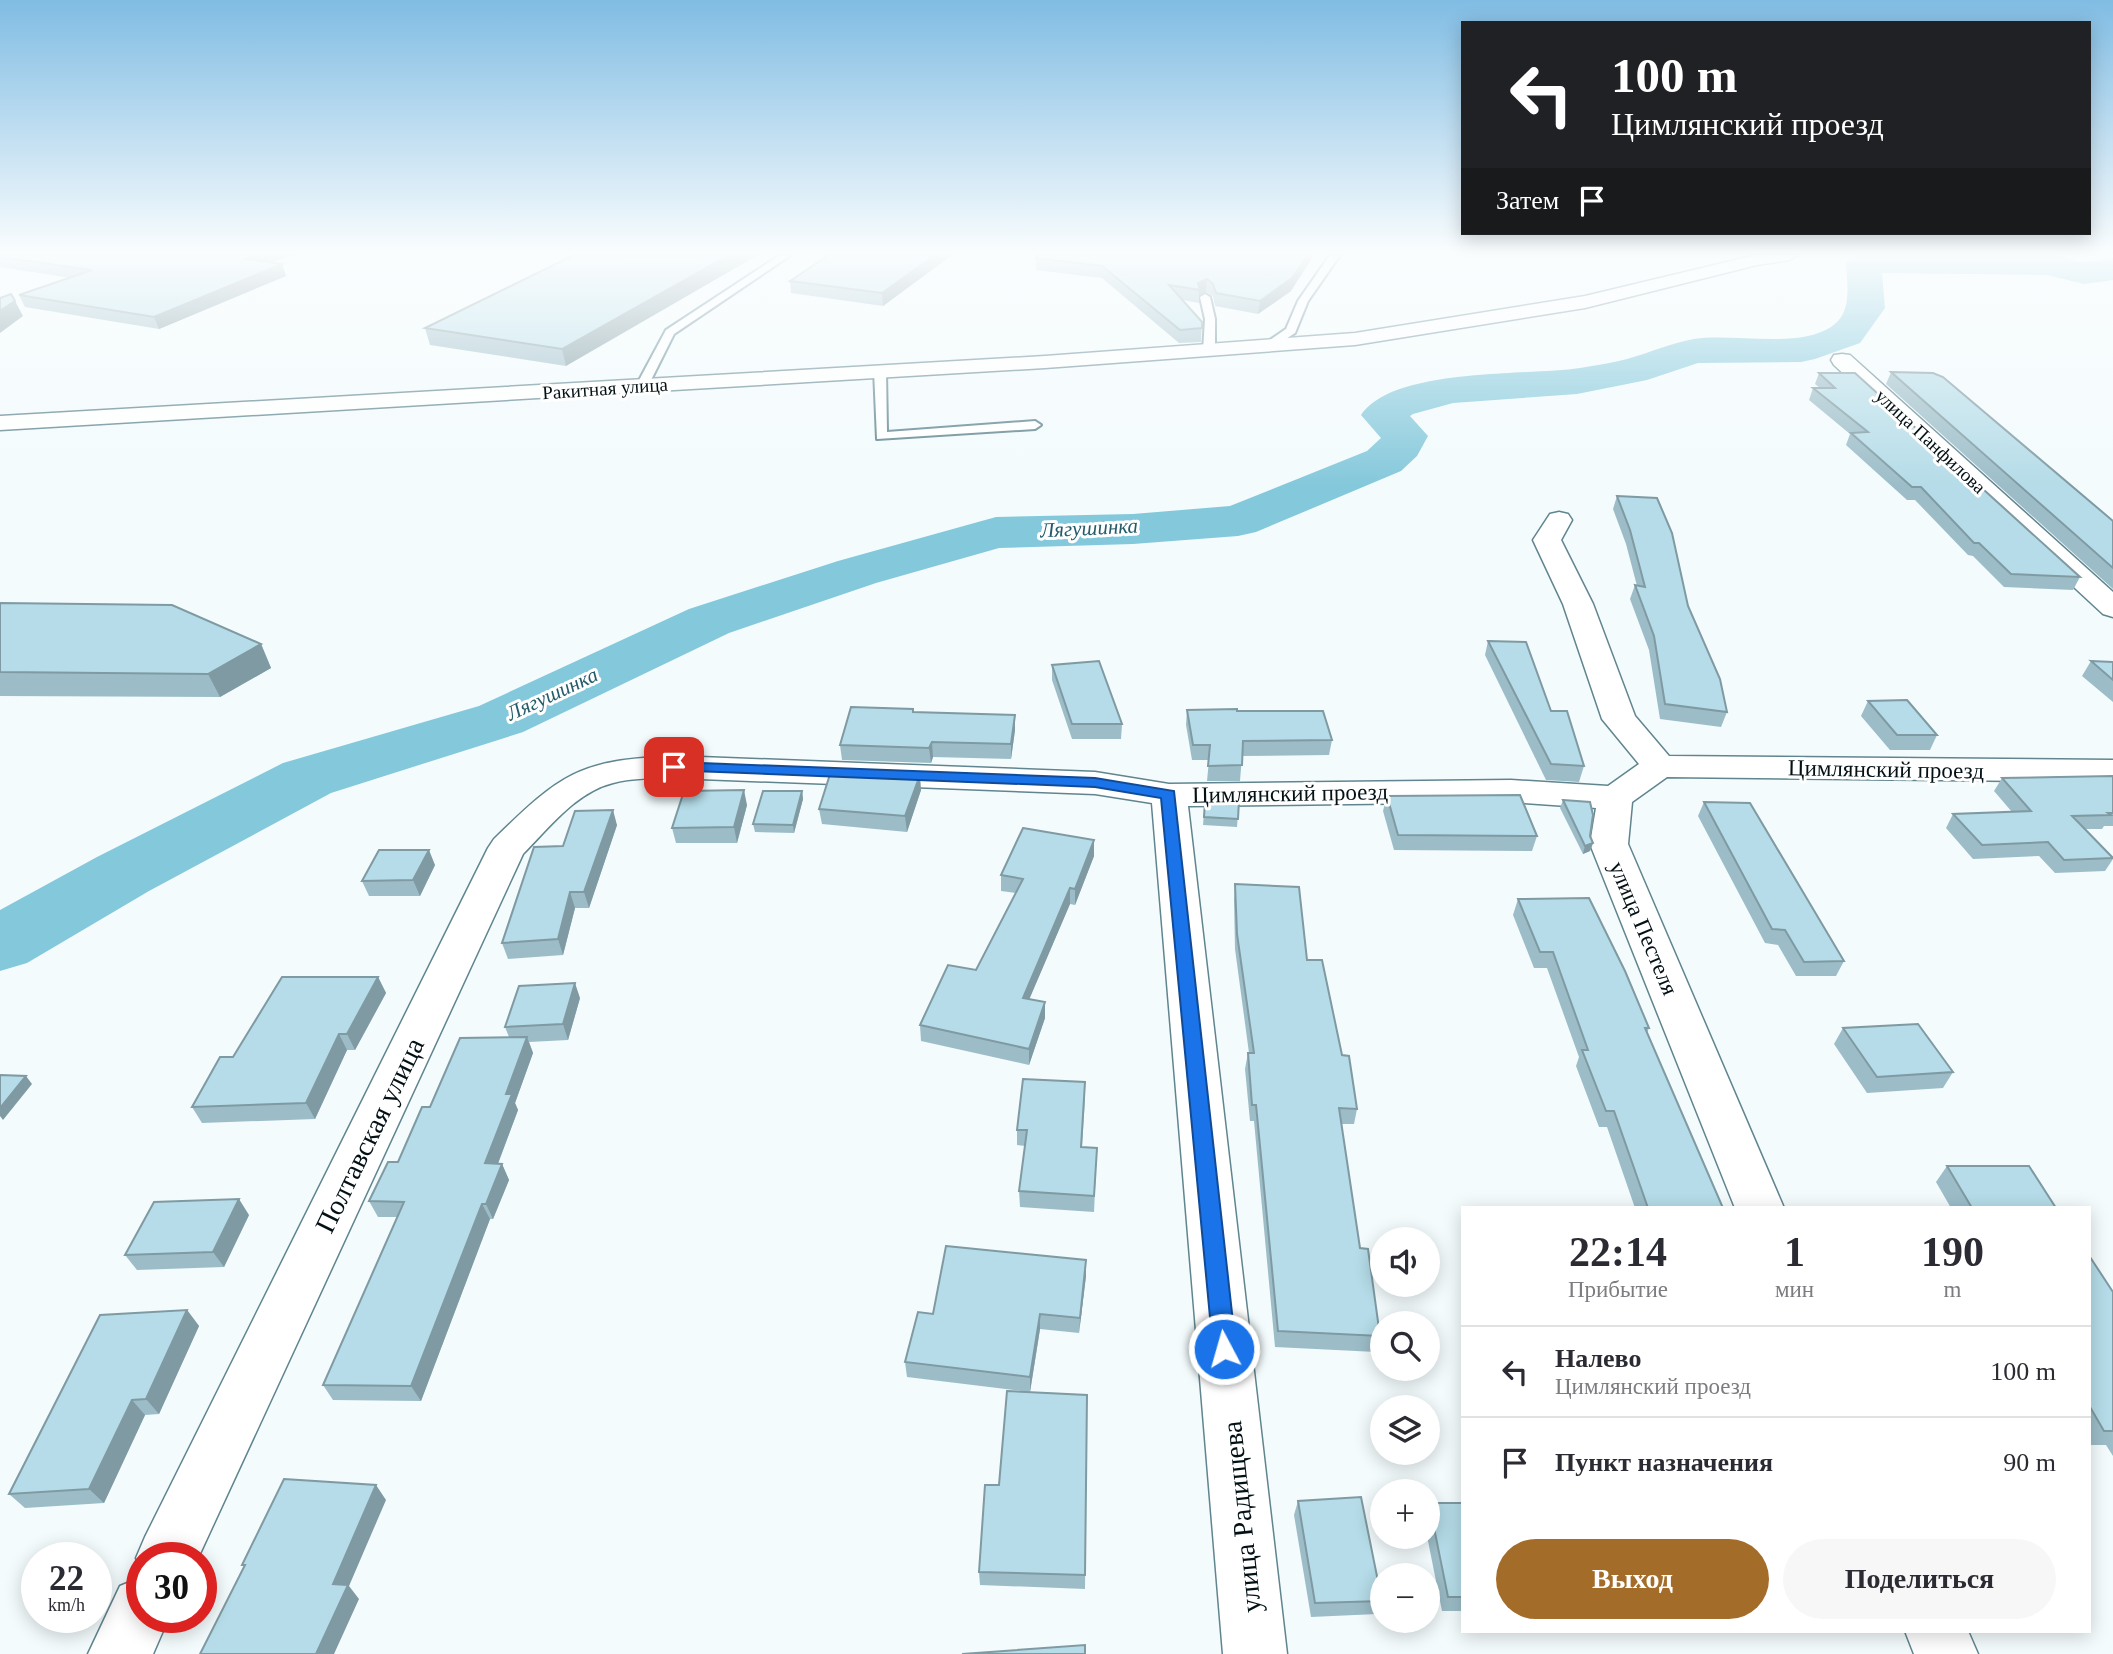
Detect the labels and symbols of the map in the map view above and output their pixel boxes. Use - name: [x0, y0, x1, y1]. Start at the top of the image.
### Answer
- street label: Ракитная улица: [542, 374, 669, 403]
- street label: улица Панфилова: [1871, 385, 1990, 498]
- water label: Лягушинка: [1038, 513, 1139, 543]
- water label: Лягушинка: [502, 662, 602, 726]
- pin: [644, 737, 704, 797]
- street label: Цимлянский проезд: [1788, 755, 1985, 784]
- street label: Цимлянский проезд: [1192, 779, 1389, 808]
- street label: улица Пестеля: [1604, 858, 1683, 999]
- street label: Полтавская улица: [309, 1032, 430, 1238]
- position arrow: [1187, 1312, 1261, 1386]
- street label: улица Радищева: [1216, 1419, 1267, 1614]
- speed limit sign: 30: [126, 1542, 217, 1633]

